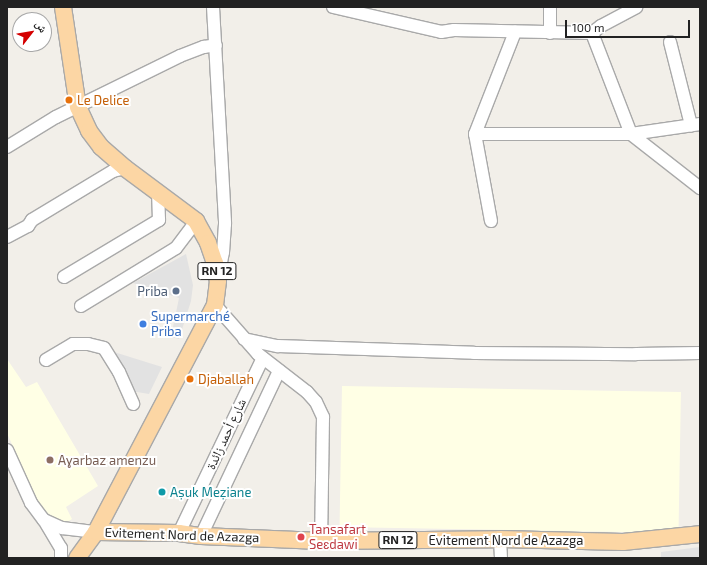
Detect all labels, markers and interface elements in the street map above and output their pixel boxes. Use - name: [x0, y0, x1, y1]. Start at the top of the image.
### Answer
- north arrow: [12, 12, 52, 52]
- scale bar: [567, 12, 692, 38]
- text: ش: [33, 18, 50, 34]
- text: 100 m: [572, 20, 604, 34]
- place label: Le Delice: [77, 92, 129, 108]
- marker: Le Delice: [64, 95, 74, 105]
- road number: RN 12: [197, 261, 237, 281]
- place label: Priba: [137, 283, 168, 299]
- marker: Priba: [171, 286, 181, 296]
- place label: Supermarché Priba: [151, 309, 230, 340]
- marker: Supermarché Priba: [138, 319, 148, 329]
- place label: Djaballah: [198, 371, 254, 387]
- marker: Djaballah: [185, 374, 195, 384]
- street label: شارع أحمد زائدة: [203, 396, 249, 472]
- place label: Aɣarbaz amenzu: [58, 452, 156, 468]
- marker: Aɣarbaz amenzu: [45, 455, 55, 465]
- place label: Aṣuk Meẓiane: [170, 484, 252, 500]
- marker: Aṣuk Meẓiane: [157, 487, 167, 497]
- place label: Tansafart Seɛdawi: [309, 522, 366, 553]
- street label: Evitement Nord de Azazga: [104, 524, 260, 546]
- road number: RN 12: [378, 530, 418, 550]
- marker: Tansafart Seɛdawi: [296, 532, 306, 542]
- street label: Evitement Nord de Azazga: [428, 532, 584, 548]

